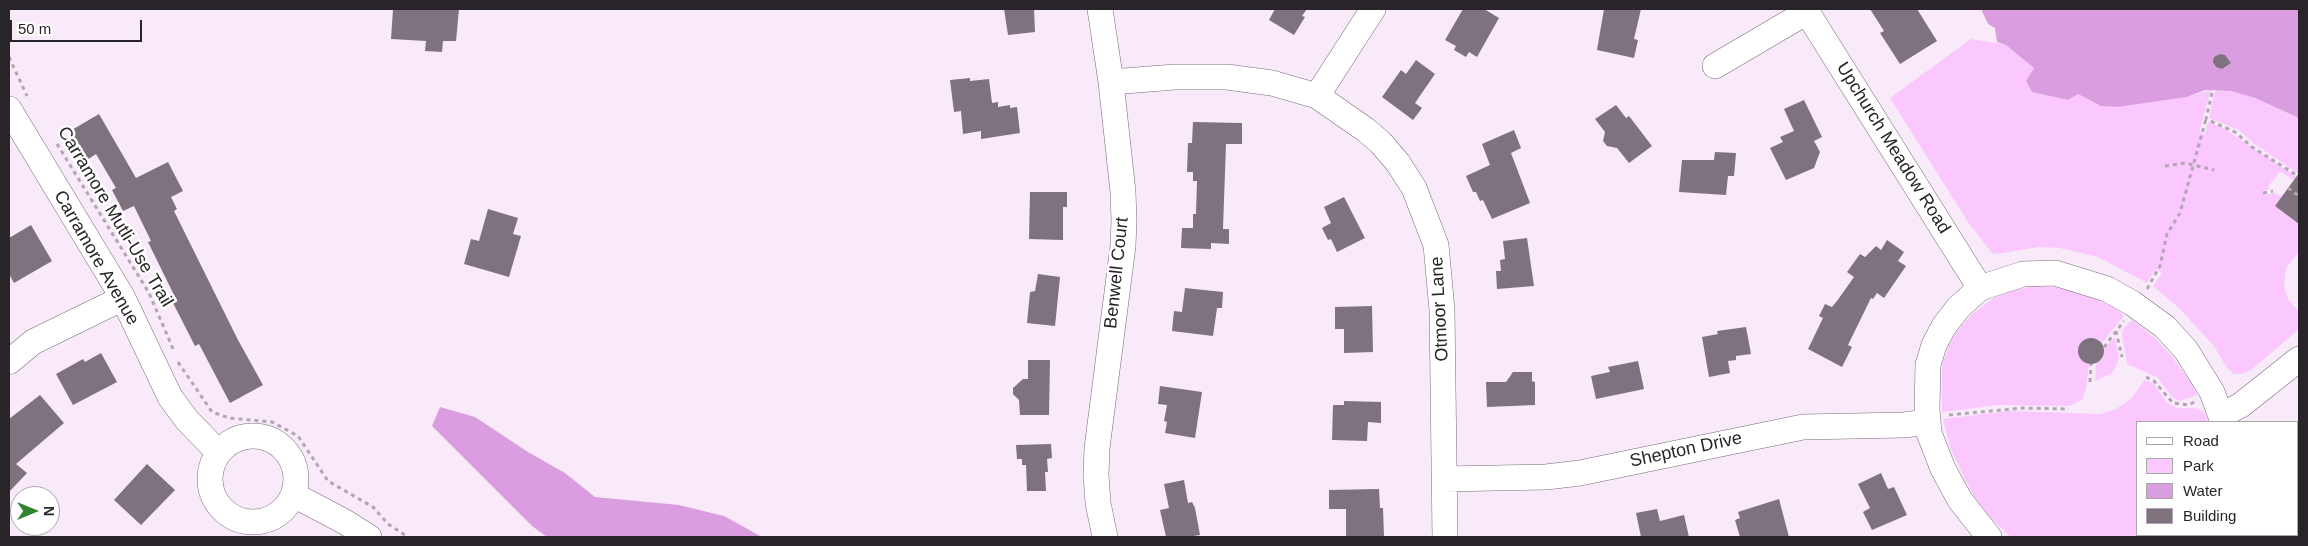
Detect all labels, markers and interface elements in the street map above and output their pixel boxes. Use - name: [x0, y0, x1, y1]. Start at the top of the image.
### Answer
- scale bar: [12, 10, 145, 42]
- text: 50 m: [18, 20, 51, 37]
- street label: Upchurch Meadow Road: [1831, 58, 1955, 238]
- street label: Carramore Mutli-Use Trail: [53, 123, 177, 311]
- street label: Carramore Avenue: [49, 187, 143, 329]
- street label: Benwell Court: [1100, 216, 1134, 330]
- street label: Otmoor Lane: [1426, 256, 1454, 362]
- legend: [2136, 421, 2298, 536]
- street label: Shepton Drive: [1628, 428, 1744, 472]
- text: Road: [2183, 432, 2219, 449]
- text: Park: [2183, 457, 2214, 474]
- text: Water: [2183, 482, 2222, 499]
- north arrow: [10, 486, 60, 536]
- text: N: [41, 506, 57, 516]
- text: Building: [2183, 507, 2236, 524]

